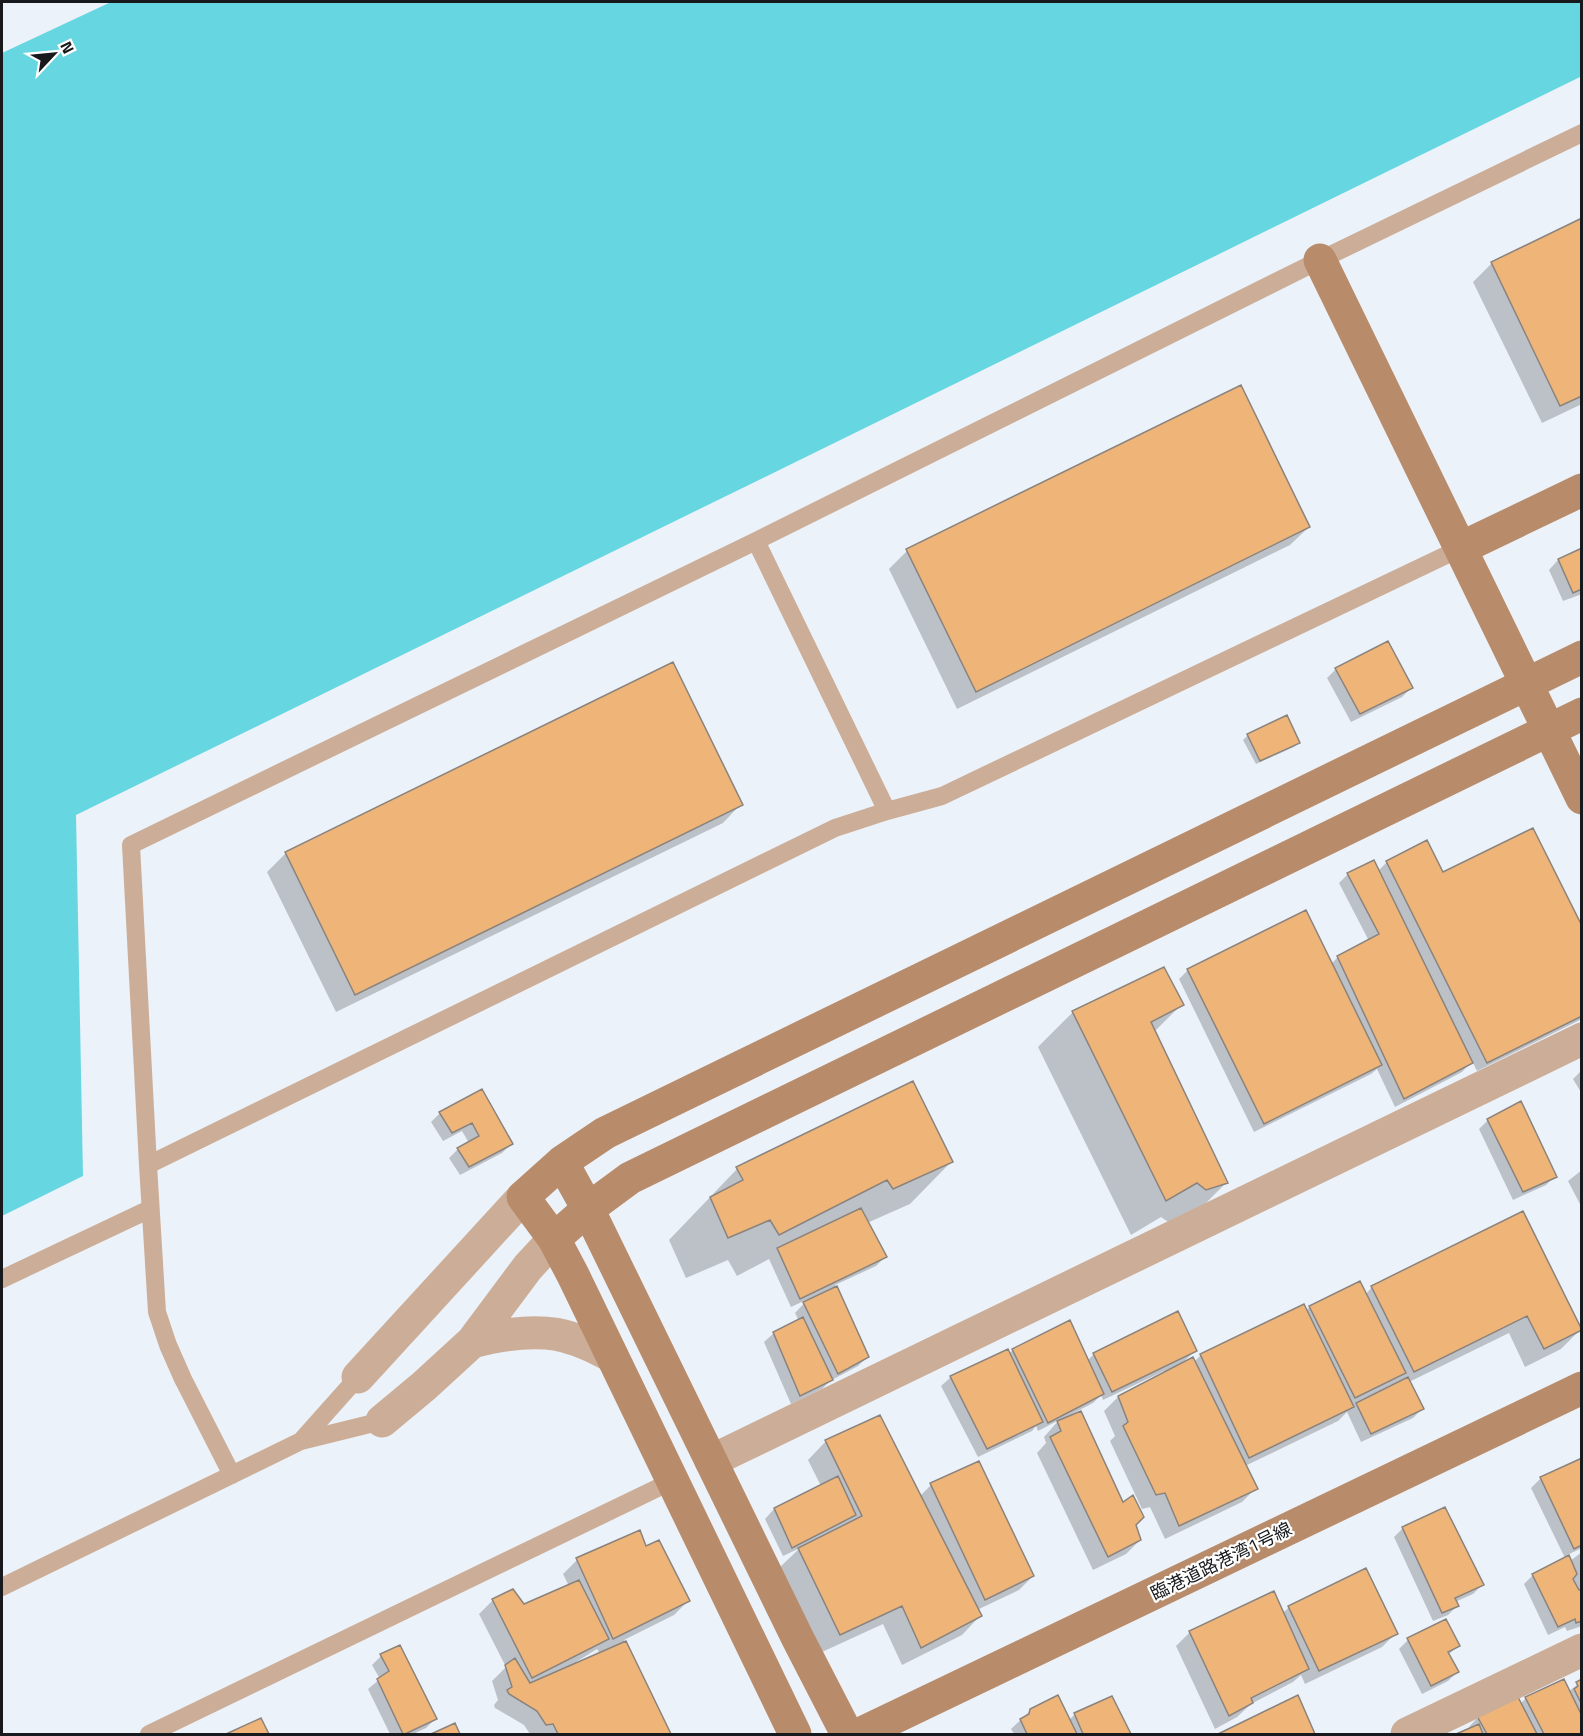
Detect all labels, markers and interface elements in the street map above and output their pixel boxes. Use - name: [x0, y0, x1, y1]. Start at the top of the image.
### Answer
- north arrow: [24, 24, 84, 84]
- text: N: [54, 37, 81, 58]
- street label: 臨港道路港湾1号線: [1146, 1515, 1296, 1607]

